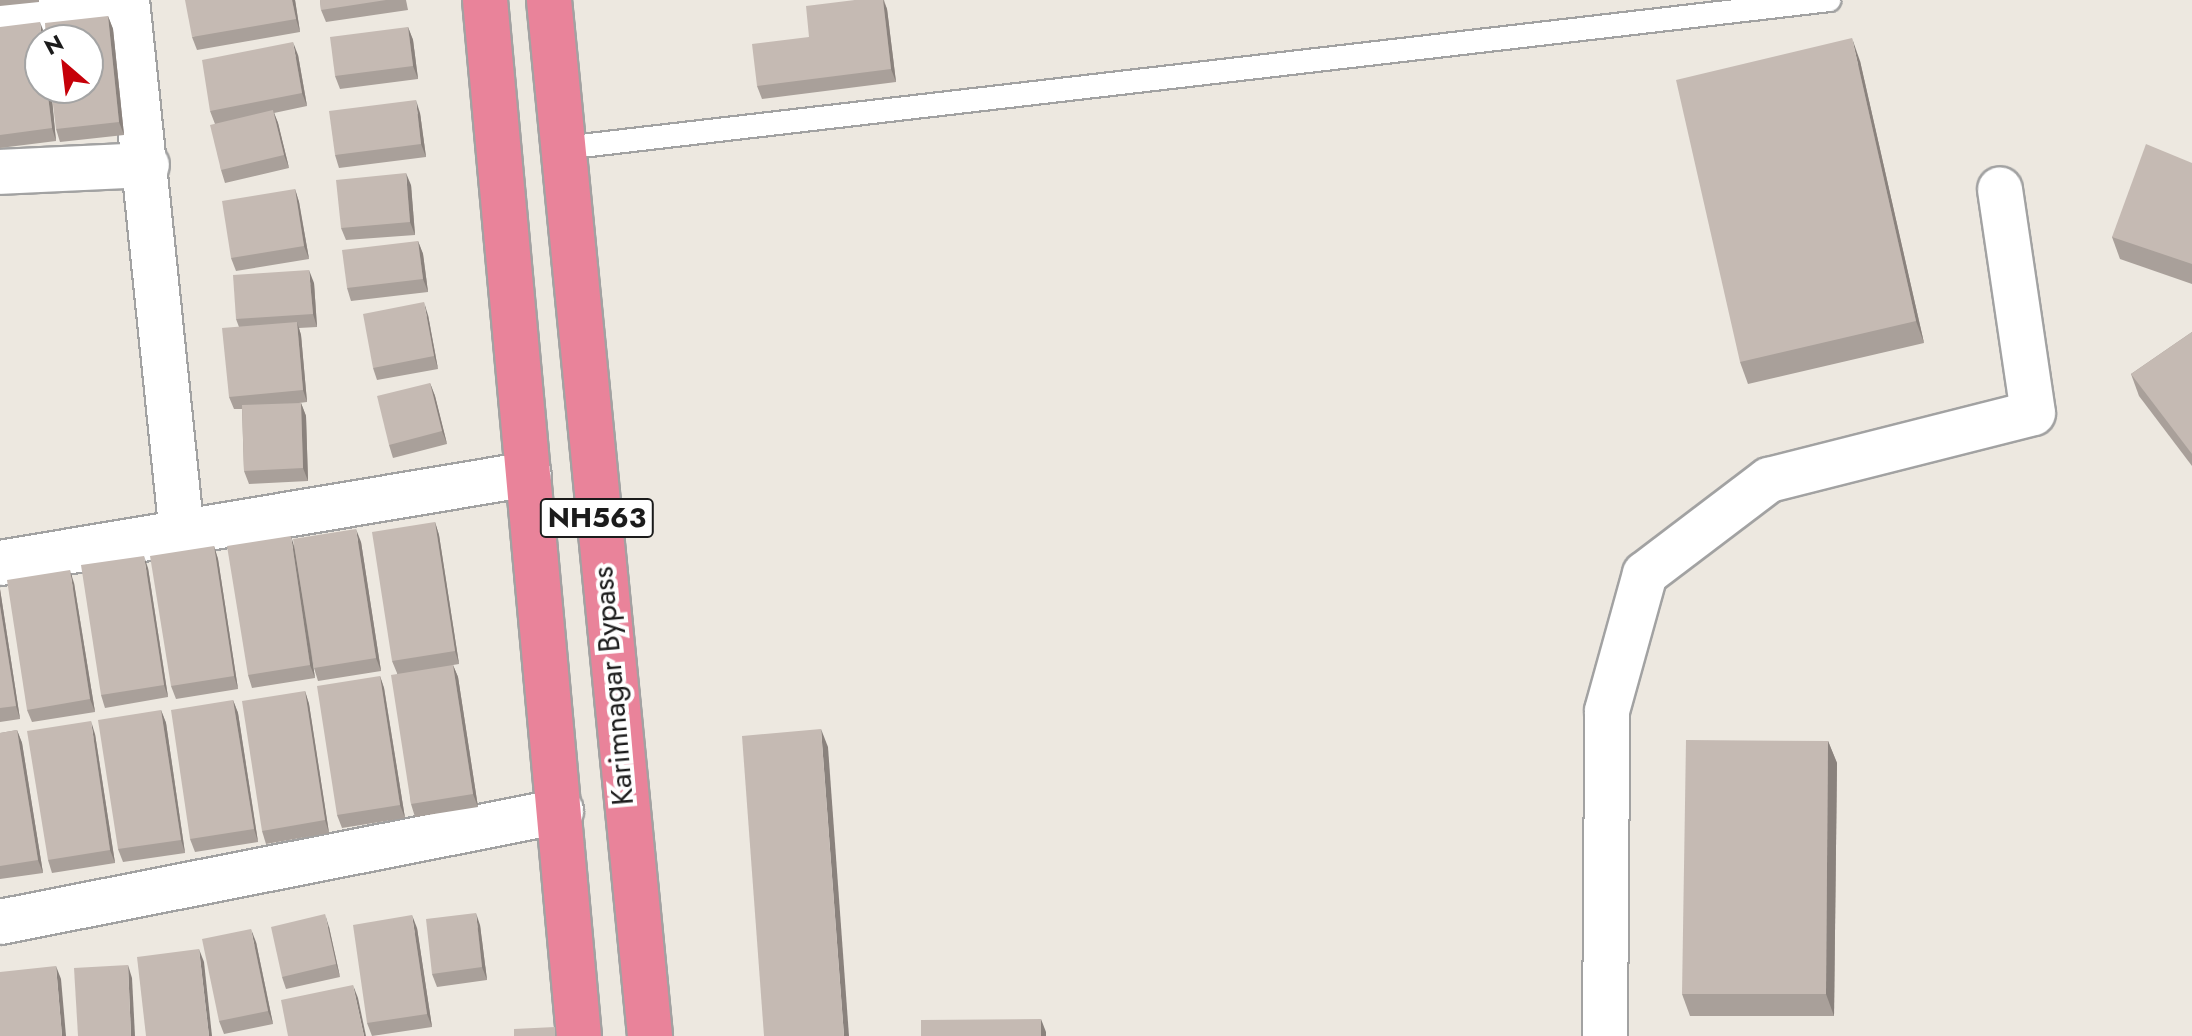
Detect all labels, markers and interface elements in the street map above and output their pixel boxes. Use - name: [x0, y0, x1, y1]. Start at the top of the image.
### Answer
- north arrow: [24, 24, 104, 104]
- text: N: [38, 26, 69, 63]
- road number: NH563: [539, 494, 655, 542]
- street label: Karimnagar Bypass: [585, 565, 641, 807]

